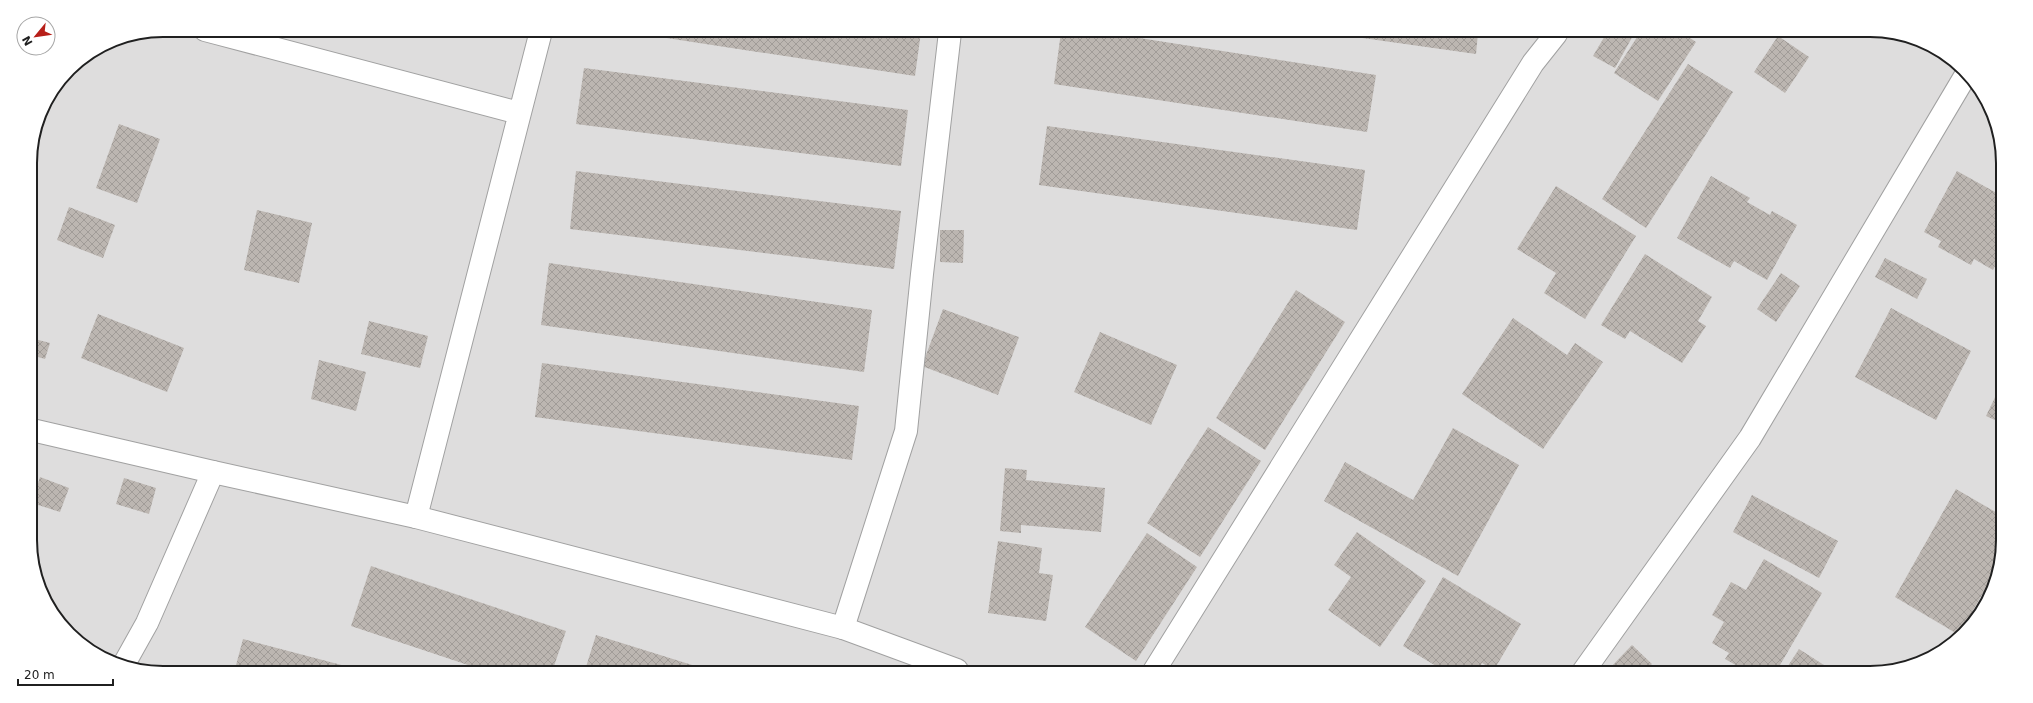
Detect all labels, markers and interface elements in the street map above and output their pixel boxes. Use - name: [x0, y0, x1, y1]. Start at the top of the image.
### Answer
- north arrow: [16, 16, 56, 56]
- text: N: [20, 33, 36, 48]
- scale bar: [18, 661, 113, 687]
- text: 20 m: [24, 668, 55, 682]

